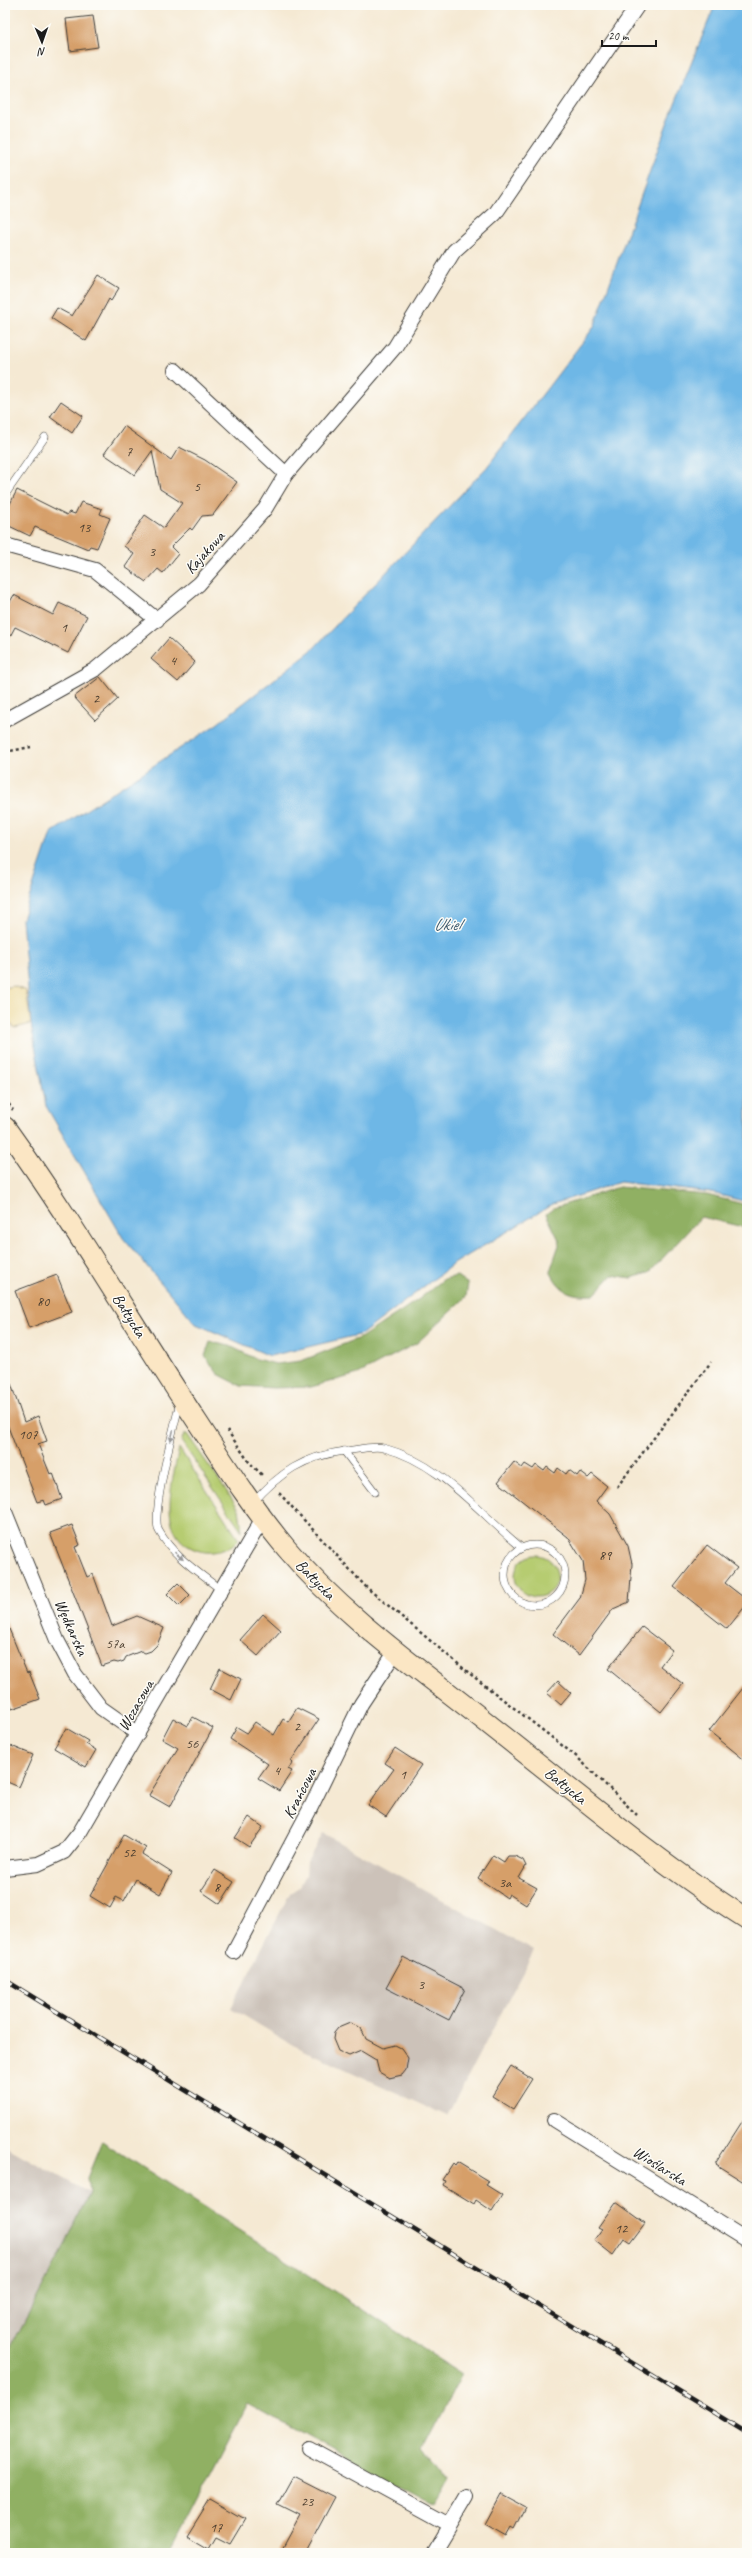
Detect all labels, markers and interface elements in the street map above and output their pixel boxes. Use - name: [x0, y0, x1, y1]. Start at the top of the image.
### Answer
- north arrow: [22, 22, 62, 62]
- scale bar: [602, 22, 656, 48]
- text: 20 m: [608, 28, 630, 44]
- text: N: [37, 45, 46, 59]
- house number: 7: [126, 443, 133, 460]
- house number: 5: [194, 478, 201, 495]
- house number: 13: [78, 519, 92, 536]
- street label: Kajakowa: [180, 526, 230, 578]
- house number: 3: [149, 543, 157, 560]
- house number: 1: [61, 619, 68, 636]
- house number: 4: [170, 652, 178, 669]
- house number: 2: [93, 690, 101, 707]
- water label: Ukiel: [434, 914, 466, 935]
- street label: Bałtycka: [108, 1290, 151, 1342]
- house number: 80: [37, 1293, 51, 1310]
- house number: 107: [19, 1426, 38, 1443]
- one-way arrow: [168, 1430, 174, 1442]
- house number: 89: [599, 1547, 613, 1564]
- one-way arrow: [174, 1552, 184, 1561]
- street label: Bałtycka: [291, 1555, 340, 1605]
- street label: Wędkarska: [50, 1596, 93, 1660]
- house number: 57a: [106, 1635, 125, 1652]
- street label: Wczasowa: [113, 1675, 159, 1734]
- house number: 2: [294, 1718, 302, 1735]
- house number: 56: [186, 1735, 199, 1752]
- house number: 4: [274, 1762, 282, 1779]
- street label: Bałtycka: [540, 1763, 591, 1809]
- street label: Krańcowa: [279, 1764, 322, 1822]
- house number: 1: [400, 1766, 407, 1783]
- house number: 52: [123, 1844, 137, 1861]
- house number: 3a: [499, 1874, 512, 1891]
- house number: 8: [214, 1879, 222, 1896]
- house number: 3: [418, 1976, 426, 1993]
- street label: Wioślarska: [629, 2142, 691, 2191]
- house number: 12: [615, 2220, 629, 2237]
- house number: 23: [301, 2493, 315, 2510]
- house number: 17: [210, 2519, 223, 2536]

